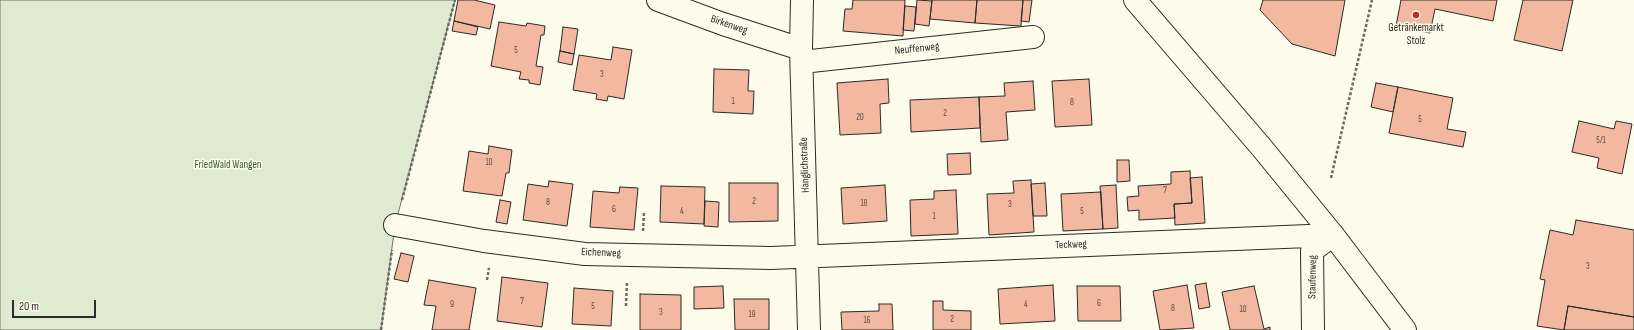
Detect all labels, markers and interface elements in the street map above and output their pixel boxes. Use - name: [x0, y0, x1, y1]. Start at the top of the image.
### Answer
- marker: Getränkemarkt Stolz: [1411, 10, 1421, 20]
- street label: Birkenweg: [709, 13, 749, 37]
- place label: Getränkemarkt Stolz: [1388, 21, 1444, 47]
- street label: Neuffenweg: [894, 40, 940, 58]
- house number: 5: [514, 46, 518, 56]
- house number: 3: [600, 70, 604, 80]
- house number: 1: [731, 97, 735, 107]
- house number: 8: [1070, 98, 1074, 108]
- house number: 2: [943, 109, 947, 119]
- house number: 20: [856, 113, 864, 123]
- house number: 5: [1418, 115, 1422, 125]
- house number: 5/1: [1596, 136, 1606, 146]
- street label: Hanglichstraße: [797, 137, 813, 193]
- park label: FriedWald Wangen: [194, 158, 262, 172]
- house number: 10: [485, 158, 493, 168]
- house number: 7: [1163, 186, 1167, 196]
- house number: 2: [752, 197, 756, 207]
- house number: 8: [546, 198, 550, 208]
- house number: 18: [860, 199, 868, 209]
- house number: 3: [1008, 200, 1012, 210]
- house number: 6: [612, 205, 616, 215]
- house number: 4: [680, 207, 684, 217]
- house number: 5: [1080, 207, 1084, 217]
- house number: 1: [932, 212, 936, 222]
- street label: Teckweg: [1055, 238, 1087, 252]
- street label: Eichenweg: [581, 246, 621, 260]
- street label: Staufenweg: [1306, 255, 1320, 299]
- house number: 3: [1586, 262, 1590, 272]
- scale bar: [14, 292, 98, 318]
- house number: 7: [520, 297, 524, 307]
- text: 20 m: [19, 299, 39, 314]
- house number: 6: [1097, 299, 1101, 309]
- house number: 9: [450, 300, 454, 310]
- house number: 4: [1024, 300, 1028, 310]
- house number: 5: [591, 302, 595, 312]
- house number: 8: [1171, 304, 1175, 314]
- house number: 10: [1239, 305, 1247, 315]
- house number: 3: [659, 308, 663, 318]
- house number: 19: [748, 310, 756, 320]
- house number: 2: [950, 315, 954, 325]
- house number: 16: [863, 316, 871, 326]

